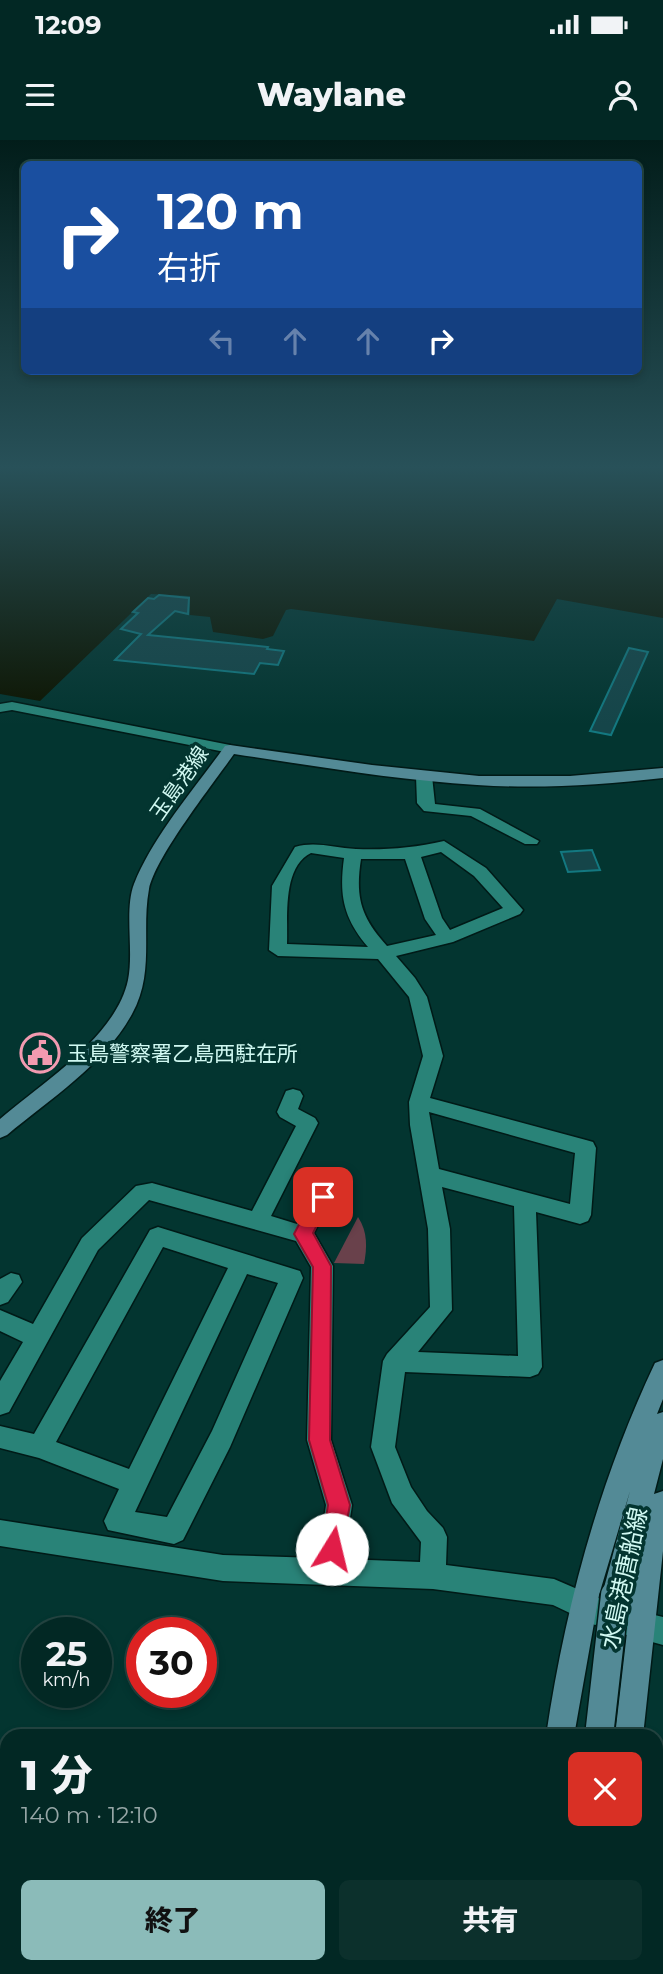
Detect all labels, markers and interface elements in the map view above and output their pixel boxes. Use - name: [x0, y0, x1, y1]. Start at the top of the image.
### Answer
- text: 12:09: [35, 9, 102, 41]
- text: Waylane: [257, 75, 406, 114]
- icon: menu: [21, 76, 59, 114]
- icon: person: [604, 76, 642, 114]
- text: 120 m: [157, 182, 304, 241]
- icon: right: [42, 189, 133, 280]
- text: 右折: [157, 248, 221, 287]
- icon: left: [203, 322, 241, 360]
- icon: ahead: [276, 322, 314, 360]
- icon: ahead: [349, 322, 387, 360]
- icon: right: [422, 322, 460, 360]
- street label: 玉島港線: [145, 741, 213, 825]
- public building icon: 玉島警察署乙島西駐在所: [19, 1032, 61, 1074]
- place label: 玉島警察署乙島西駐在所: [67, 1041, 298, 1066]
- pin: [293, 1167, 353, 1227]
- icon: arrive: [304, 1178, 342, 1216]
- street label: 水島港唐船線: [595, 1505, 653, 1651]
- position arrow: [295, 1512, 369, 1586]
- speed limit sign: 30: [126, 1617, 217, 1708]
- text: 25: [46, 1632, 87, 1675]
- text: km/h: [42, 1669, 91, 1691]
- text: 1 分: [21, 1749, 92, 1801]
- button: close: [568, 1752, 642, 1826]
- text: 140 m · 12:10: [21, 1801, 158, 1829]
- button: 終了: [21, 1880, 325, 1960]
- button: 共有: [339, 1880, 642, 1960]

